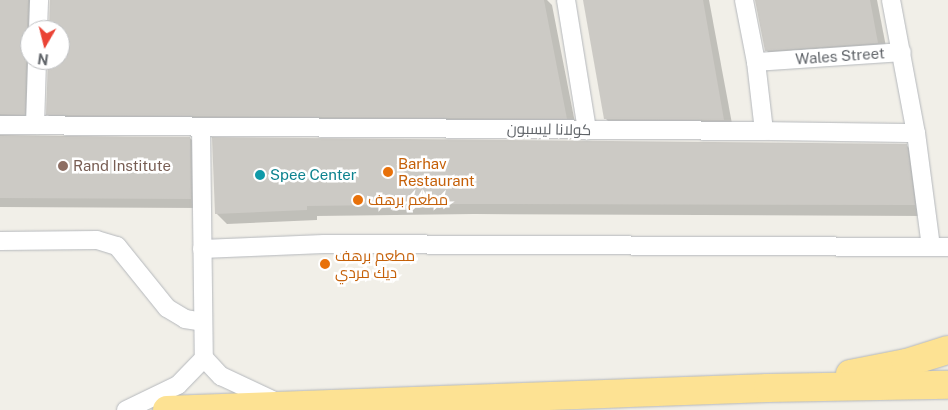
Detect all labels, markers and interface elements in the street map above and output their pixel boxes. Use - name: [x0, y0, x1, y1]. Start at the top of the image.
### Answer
- north arrow: [20, 20, 70, 70]
- street label: Wales Street: [795, 44, 885, 68]
- text: N: [37, 50, 50, 68]
- street label: كولانا ليسبون: [507, 119, 591, 139]
- place label: Barhav Restaurant: [398, 154, 475, 189]
- place label: Rand Institute: [73, 157, 171, 175]
- marker: Rand Institute: [57, 160, 69, 172]
- place label: Spee Center: [270, 166, 357, 184]
- marker: Barhav Restaurant: [382, 166, 394, 178]
- marker: Spee Center: [254, 169, 266, 181]
- place label: مطعم برهف: [368, 191, 448, 209]
- marker: مطعم برهف: [352, 194, 364, 206]
- place label: مطعم برهف ديك مردي: [335, 246, 415, 281]
- marker: مطعم برهف ديك مردي: [319, 258, 331, 270]

